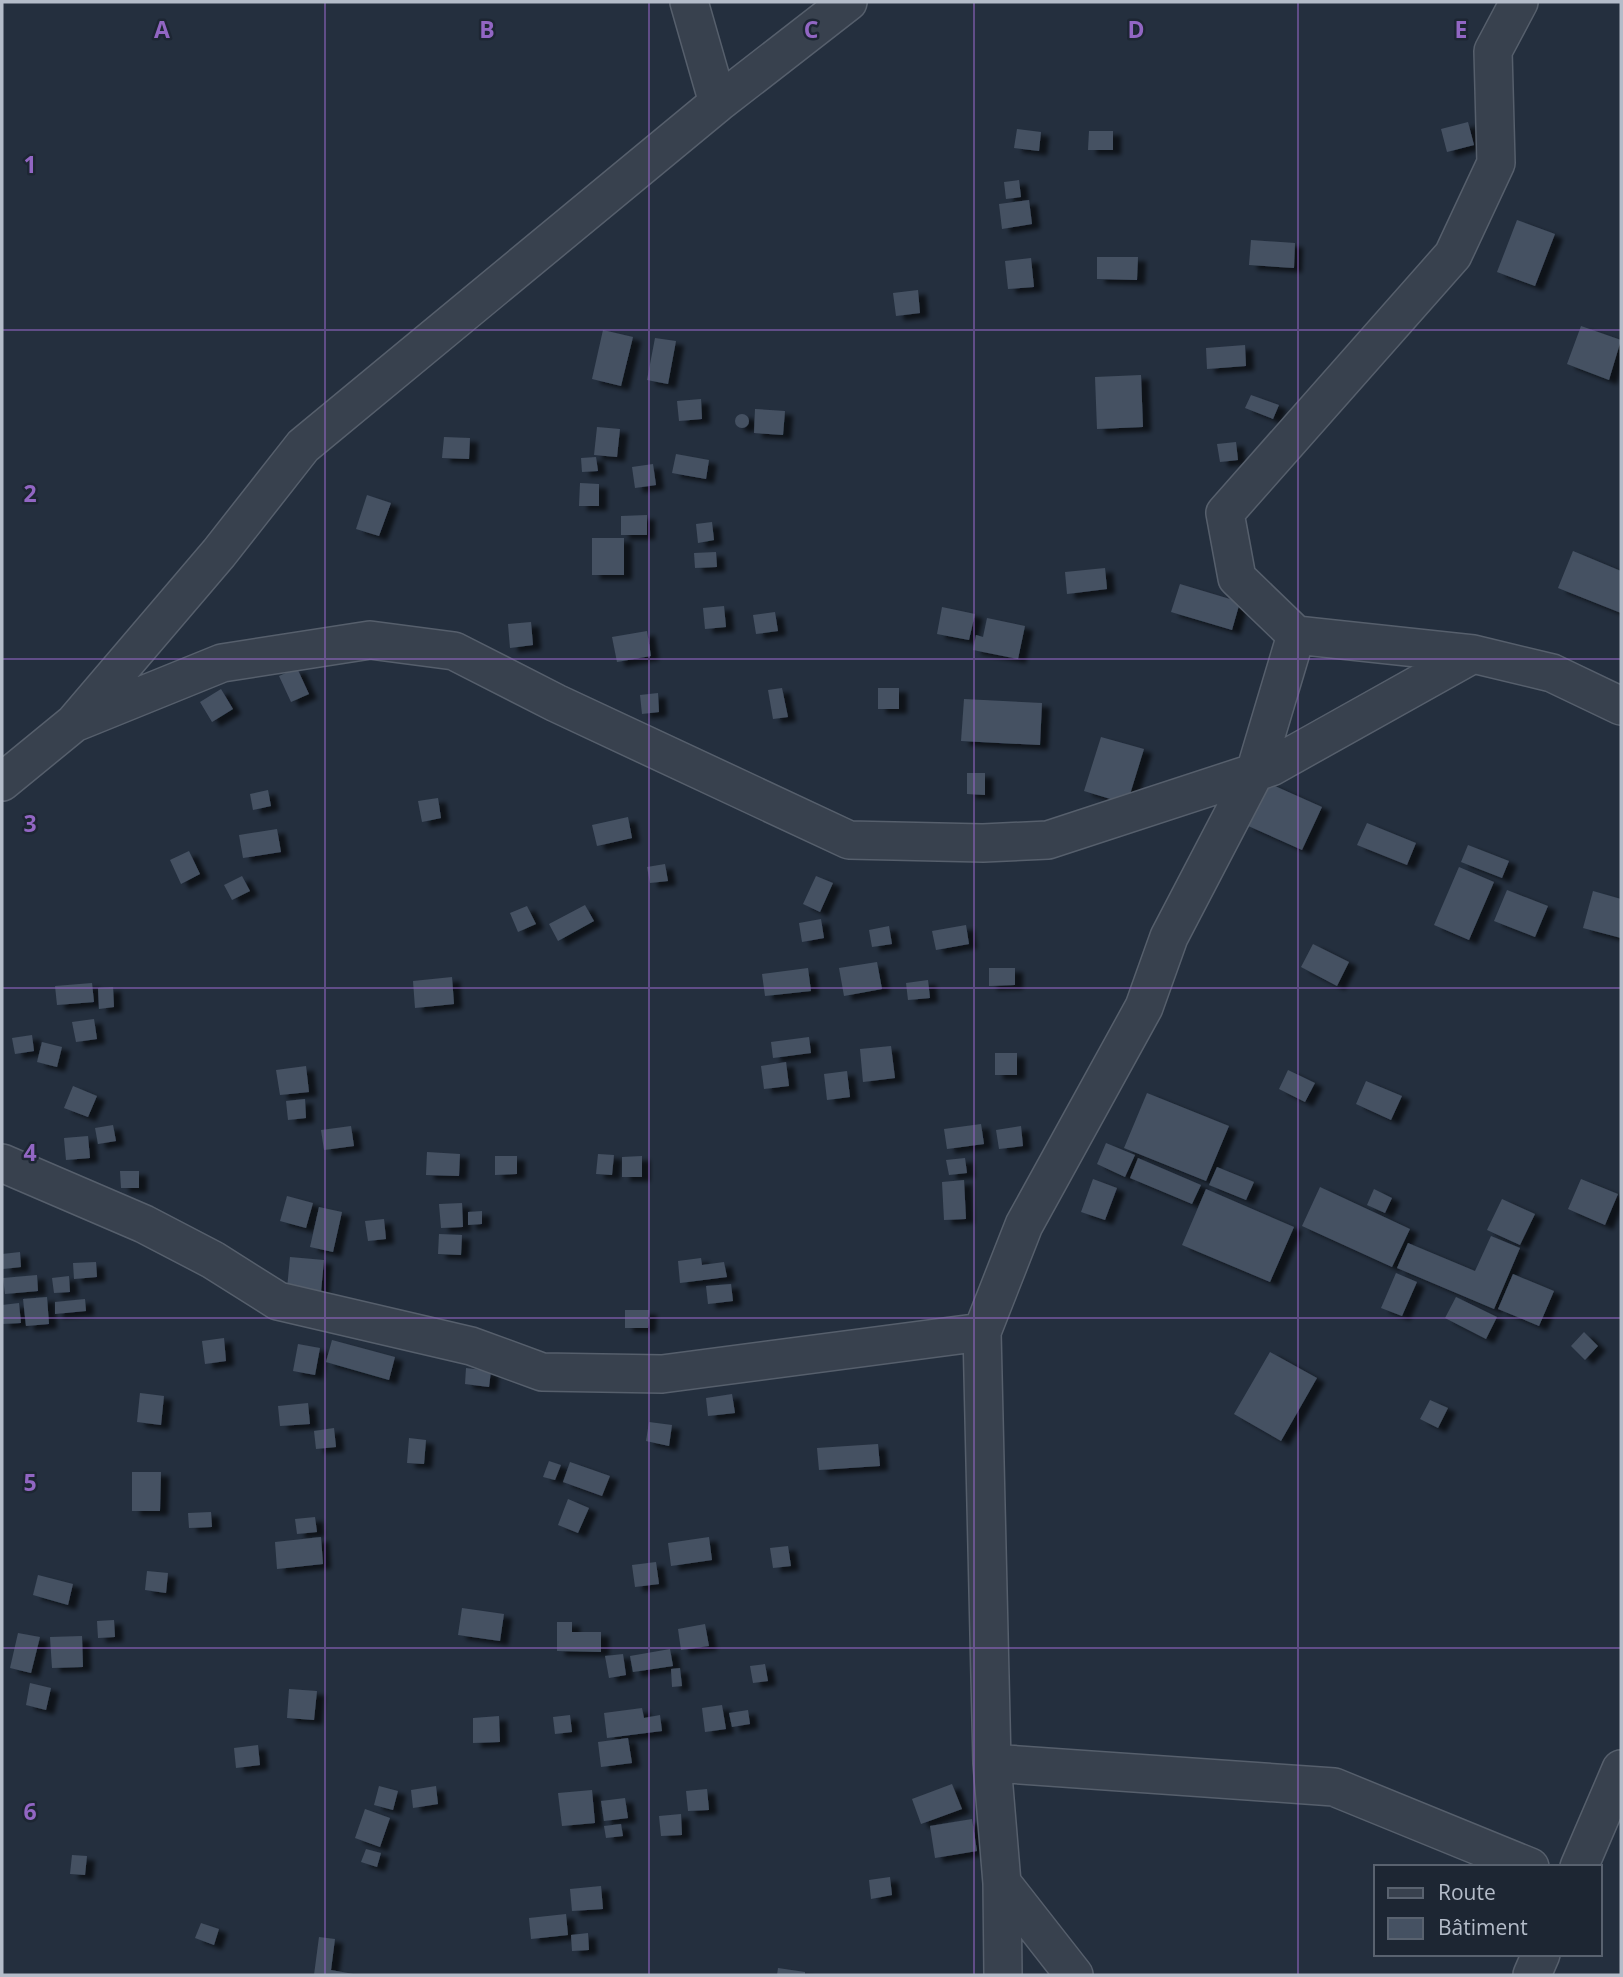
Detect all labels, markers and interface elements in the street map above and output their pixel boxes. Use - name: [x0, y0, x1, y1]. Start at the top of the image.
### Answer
- text: A: [154, 13, 170, 45]
- text: B: [479, 13, 495, 45]
- text: C: [804, 13, 818, 45]
- text: D: [1127, 13, 1145, 45]
- text: E: [1455, 13, 1467, 45]
- text: 1: [23, 148, 37, 180]
- text: 2: [23, 477, 37, 509]
- text: 3: [23, 807, 37, 839]
- text: 4: [23, 1136, 37, 1168]
- text: 5: [23, 1466, 37, 1498]
- text: 6: [23, 1795, 37, 1827]
- legend: [1374, 1865, 1602, 1956]
- text: Route: [1438, 1878, 1496, 1906]
- text: Bâtiment: [1438, 1913, 1528, 1941]

